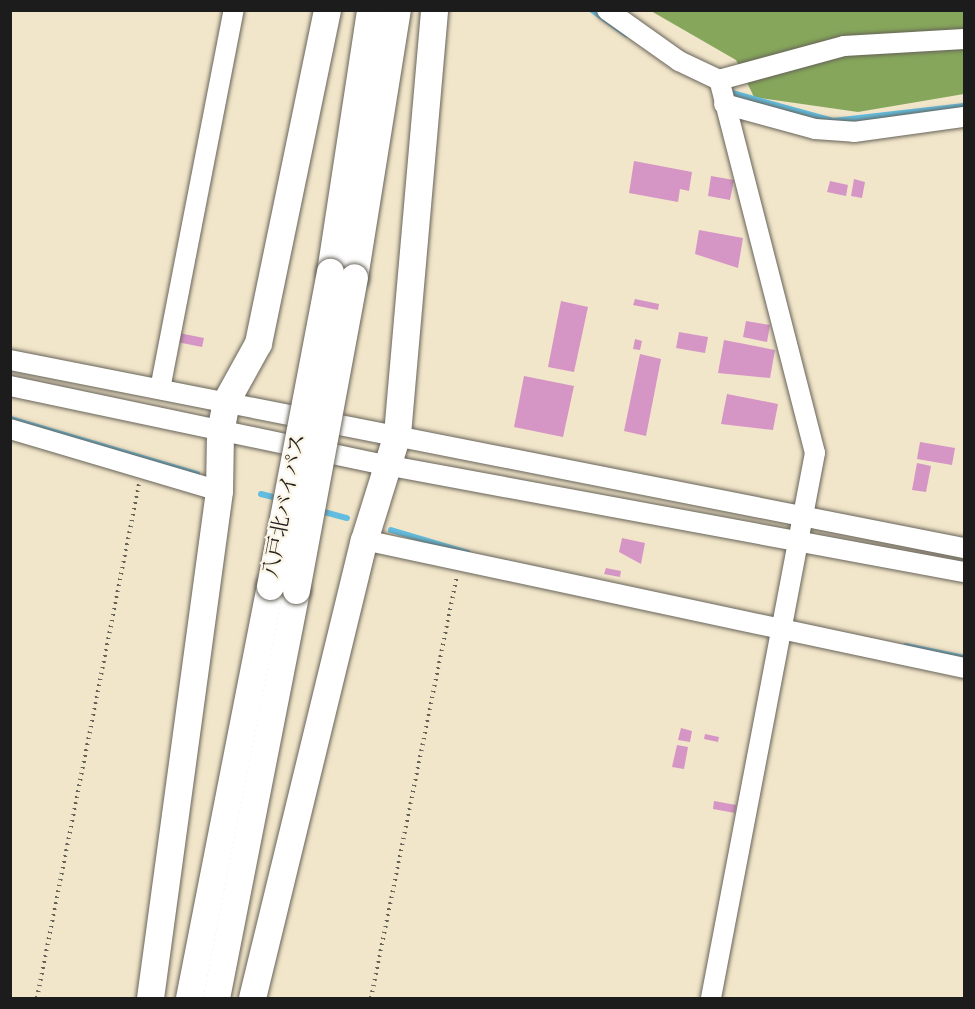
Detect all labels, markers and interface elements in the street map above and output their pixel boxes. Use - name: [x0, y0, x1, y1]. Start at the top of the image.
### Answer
- street label: 八戸北バイパス: [260, 431, 312, 581]

